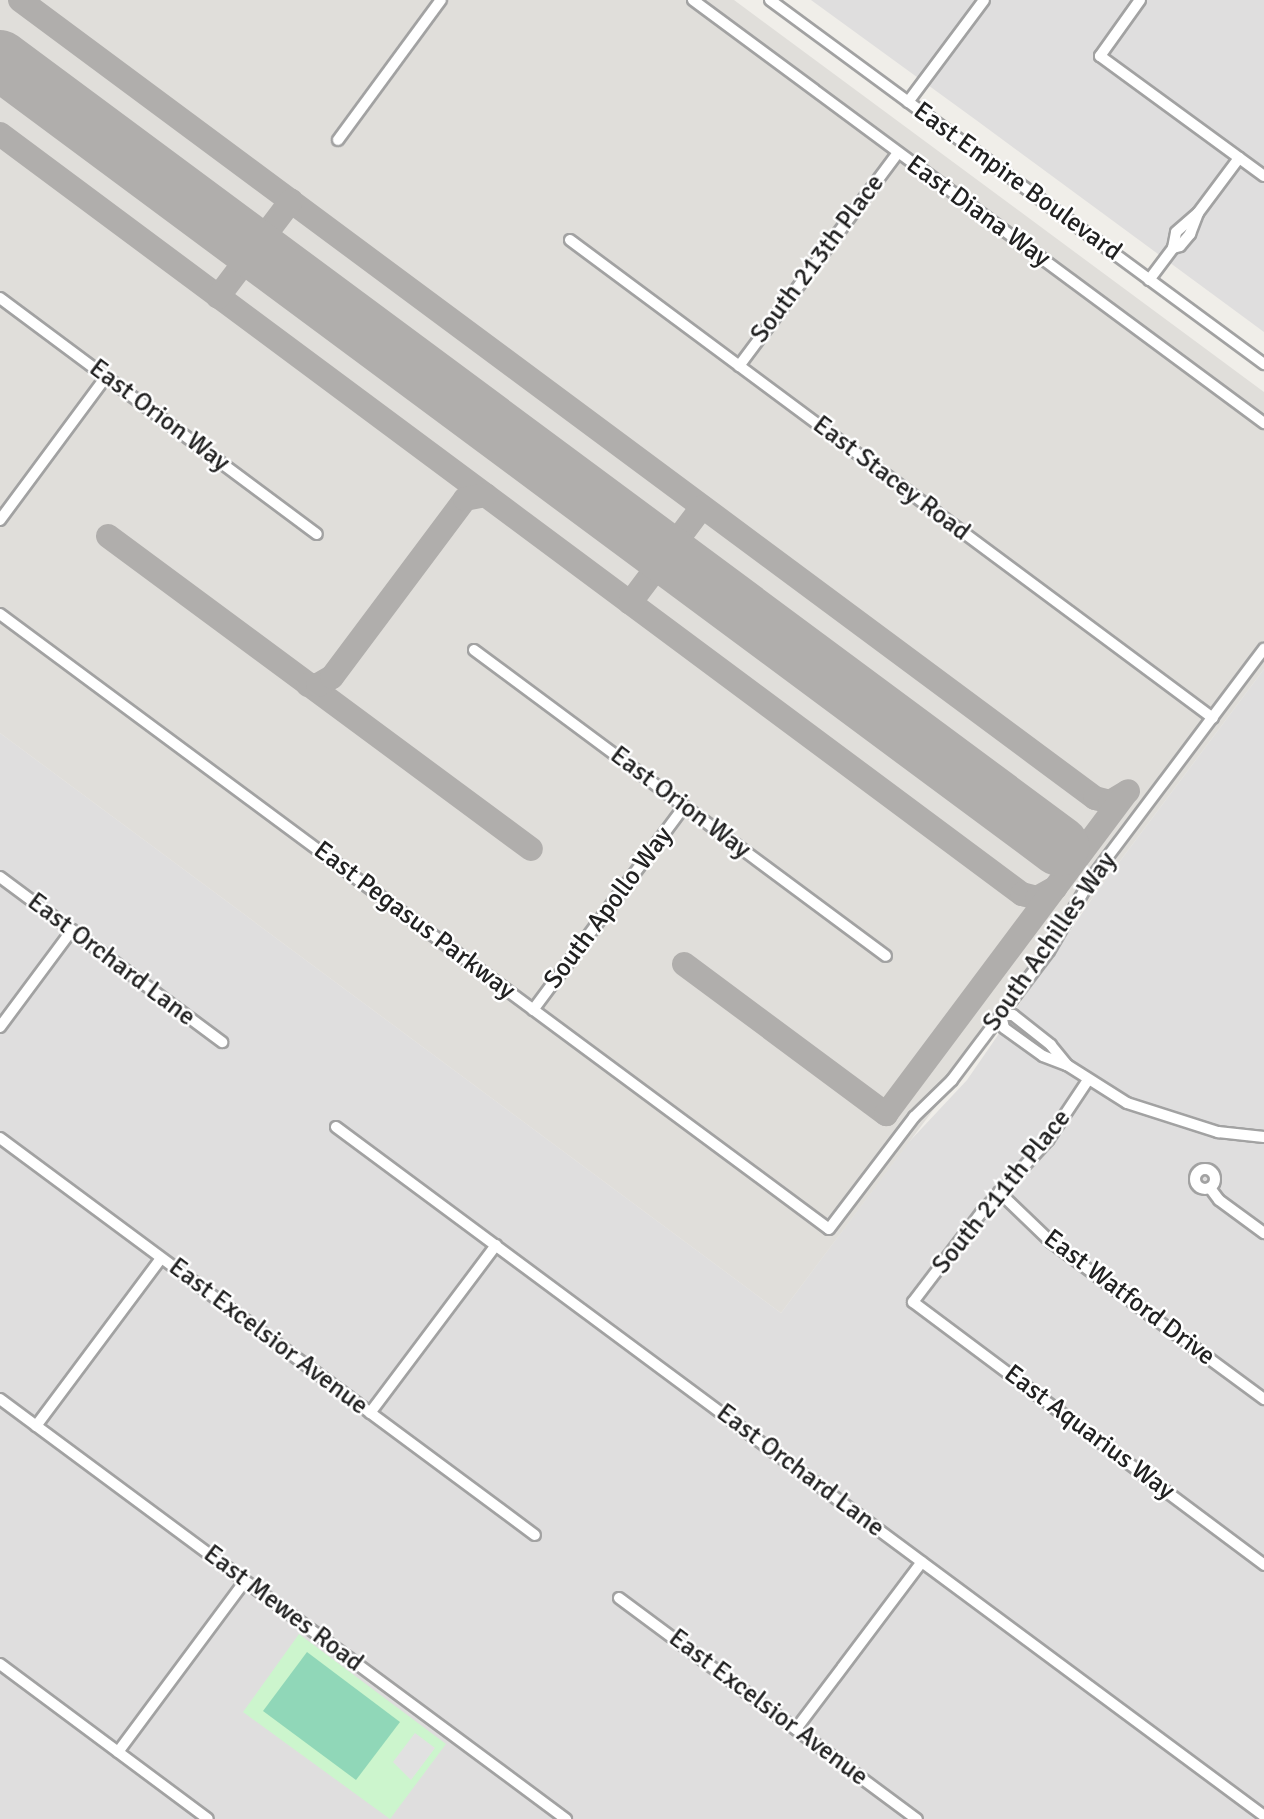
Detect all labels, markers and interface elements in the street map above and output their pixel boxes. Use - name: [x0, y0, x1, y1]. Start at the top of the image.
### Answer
- street label: East Empire Boulevard: [907, 96, 1127, 268]
- street label: East Diana Way: [900, 149, 1056, 275]
- street label: South 213th Place: [744, 169, 892, 349]
- street label: East Orion Way: [83, 353, 235, 479]
- street label: East Stacey Road: [806, 410, 976, 548]
- street label: East Orion Way: [604, 740, 756, 866]
- street label: South Apollo Way: [538, 821, 680, 995]
- street label: East Pegasus Parkway: [307, 835, 521, 1007]
- street label: South Achilles Way: [977, 847, 1123, 1037]
- street label: East Orchard Lane: [21, 887, 201, 1033]
- street label: South 211th Place: [926, 1103, 1078, 1281]
- street label: East Watford Drive: [1037, 1223, 1221, 1373]
- street label: East Excelsior Avenue: [162, 1252, 374, 1422]
- street label: East Aquarius Way: [998, 1359, 1180, 1507]
- street label: East Orchard Lane: [710, 1398, 890, 1544]
- street label: East Mewes Road: [197, 1539, 369, 1679]
- street label: East Excelsior Avenue: [662, 1623, 874, 1793]

